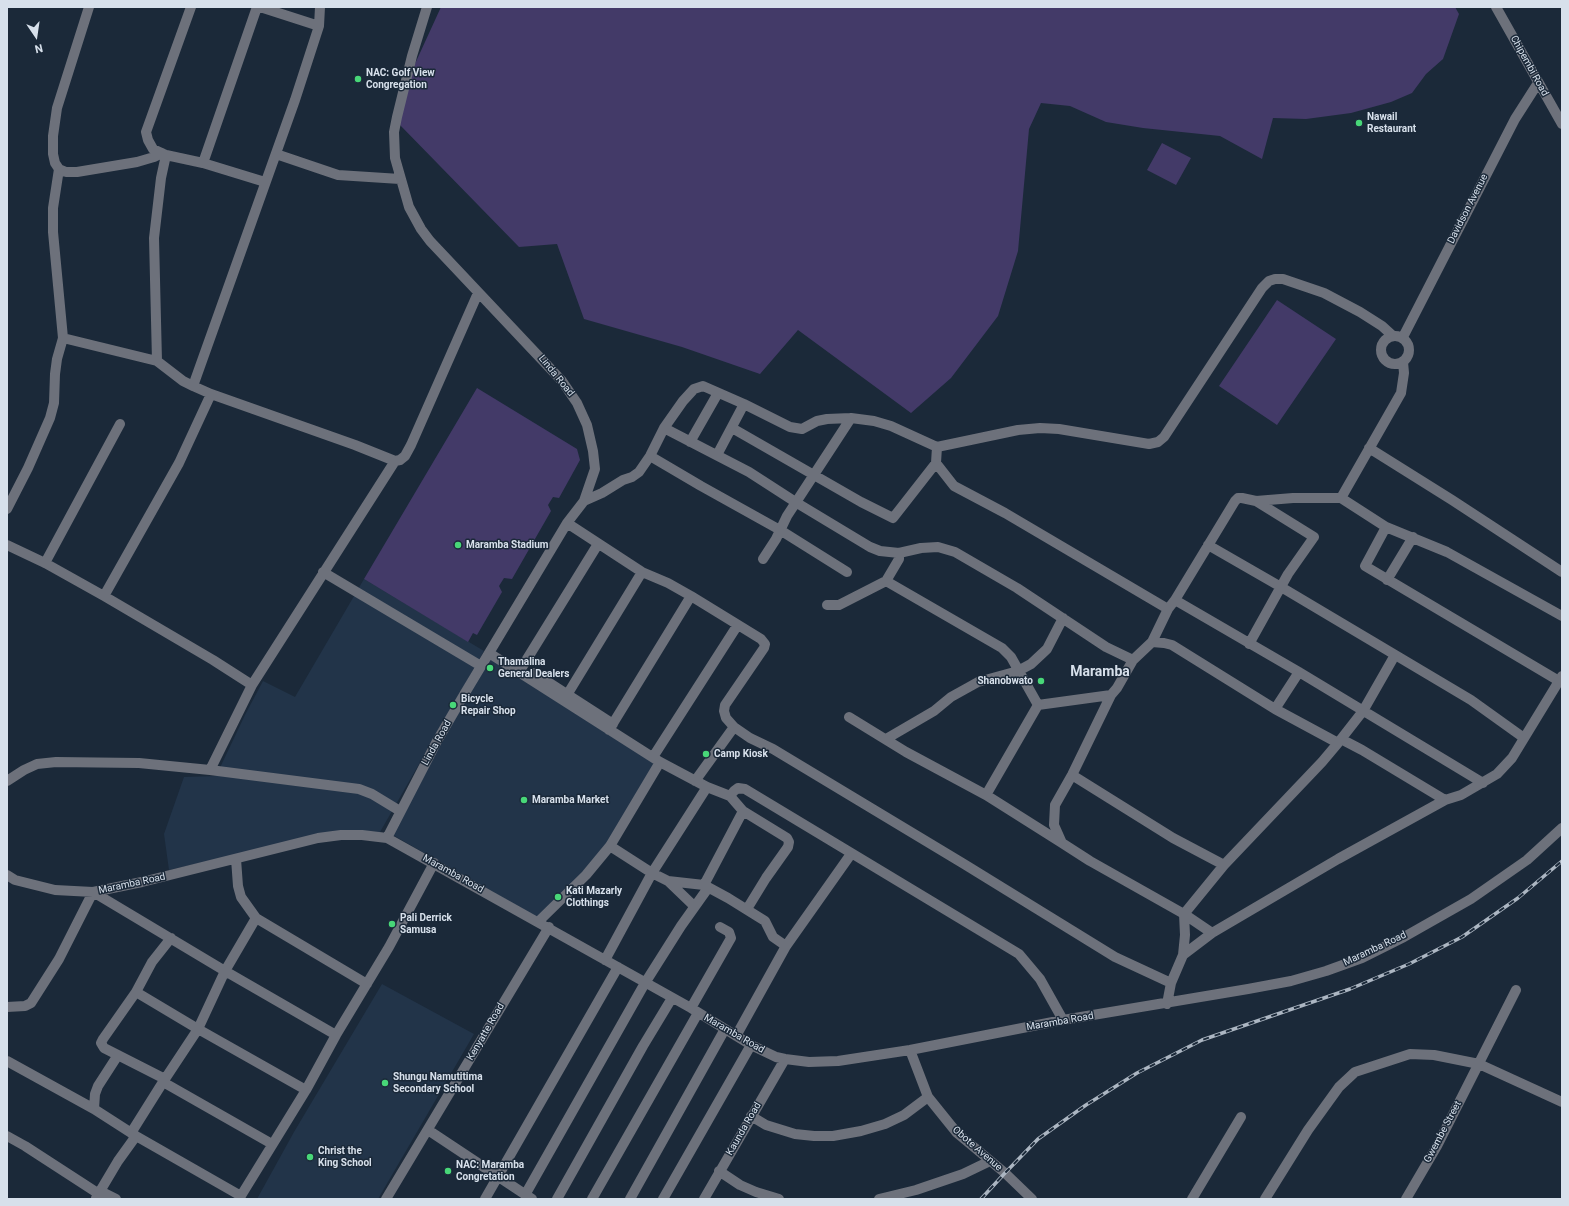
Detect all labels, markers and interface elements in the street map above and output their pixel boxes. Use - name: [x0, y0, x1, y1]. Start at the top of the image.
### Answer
- north arrow: [16, 16, 56, 56]
- street label: Chipembi Road: [1507, 34, 1551, 98]
- text: N: [34, 41, 44, 55]
- place label: NAC: Golf View Congregation: [366, 67, 435, 90]
- marker: NAC: Golf View Congregation: [353, 74, 363, 84]
- place label: Nawail Restaurant: [1367, 111, 1416, 134]
- marker: Nawail Restaurant: [1354, 118, 1364, 128]
- street label: Davidson Avenue: [1445, 172, 1491, 246]
- street label: Linda Road: [536, 353, 576, 399]
- place label: Maramba Stadium: [466, 539, 549, 551]
- marker: Maramba Stadium: [453, 540, 463, 550]
- place label: Thamalina General Dealers: [498, 656, 569, 680]
- marker: Thamalina General Dealers: [485, 663, 495, 673]
- district label: Maramba: [1070, 664, 1130, 680]
- place label: Shanobwato: [977, 675, 1033, 687]
- marker: Shanobwato: [1036, 676, 1046, 686]
- place label: Bicycle Repair Shop: [461, 693, 516, 716]
- marker: Bicycle Repair Shop: [448, 700, 458, 710]
- street label: Linda Road: [420, 718, 454, 768]
- place label: Camp Kiosk: [714, 748, 768, 760]
- marker: Camp Kiosk: [701, 749, 711, 759]
- place label: Maramba Market: [532, 794, 609, 806]
- marker: Maramba Market: [519, 795, 529, 805]
- street label: Maramba Road: [420, 852, 486, 896]
- street label: Maramba Road: [97, 871, 167, 897]
- place label: Kati Mazarly Clothings: [566, 885, 622, 908]
- marker: Kati Mazarly Clothings: [553, 892, 563, 902]
- place label: Pali Derrick Samusa: [400, 912, 452, 936]
- marker: Pali Derrick Samusa: [387, 919, 397, 929]
- street label: Maramba Road: [1342, 929, 1408, 969]
- street label: Kenyatte Road: [465, 1001, 507, 1063]
- street label: Maramba Road: [1025, 1010, 1095, 1034]
- street label: Maramba Road: [702, 1012, 766, 1056]
- place label: Shungu Namutitima Secondary School: [393, 1071, 483, 1094]
- marker: Shungu Namutitima Secondary School: [380, 1078, 390, 1088]
- street label: Gwembe Street: [1422, 1099, 1464, 1165]
- street label: Kaunda Road: [724, 1100, 764, 1158]
- street label: Obote Avenue: [950, 1124, 1004, 1174]
- place label: Christ the King School: [318, 1145, 372, 1168]
- marker: Christ the King School: [305, 1152, 315, 1162]
- place label: NAC: Maramba Congretation: [456, 1159, 524, 1182]
- marker: NAC: Maramba Congretation: [443, 1166, 453, 1176]

